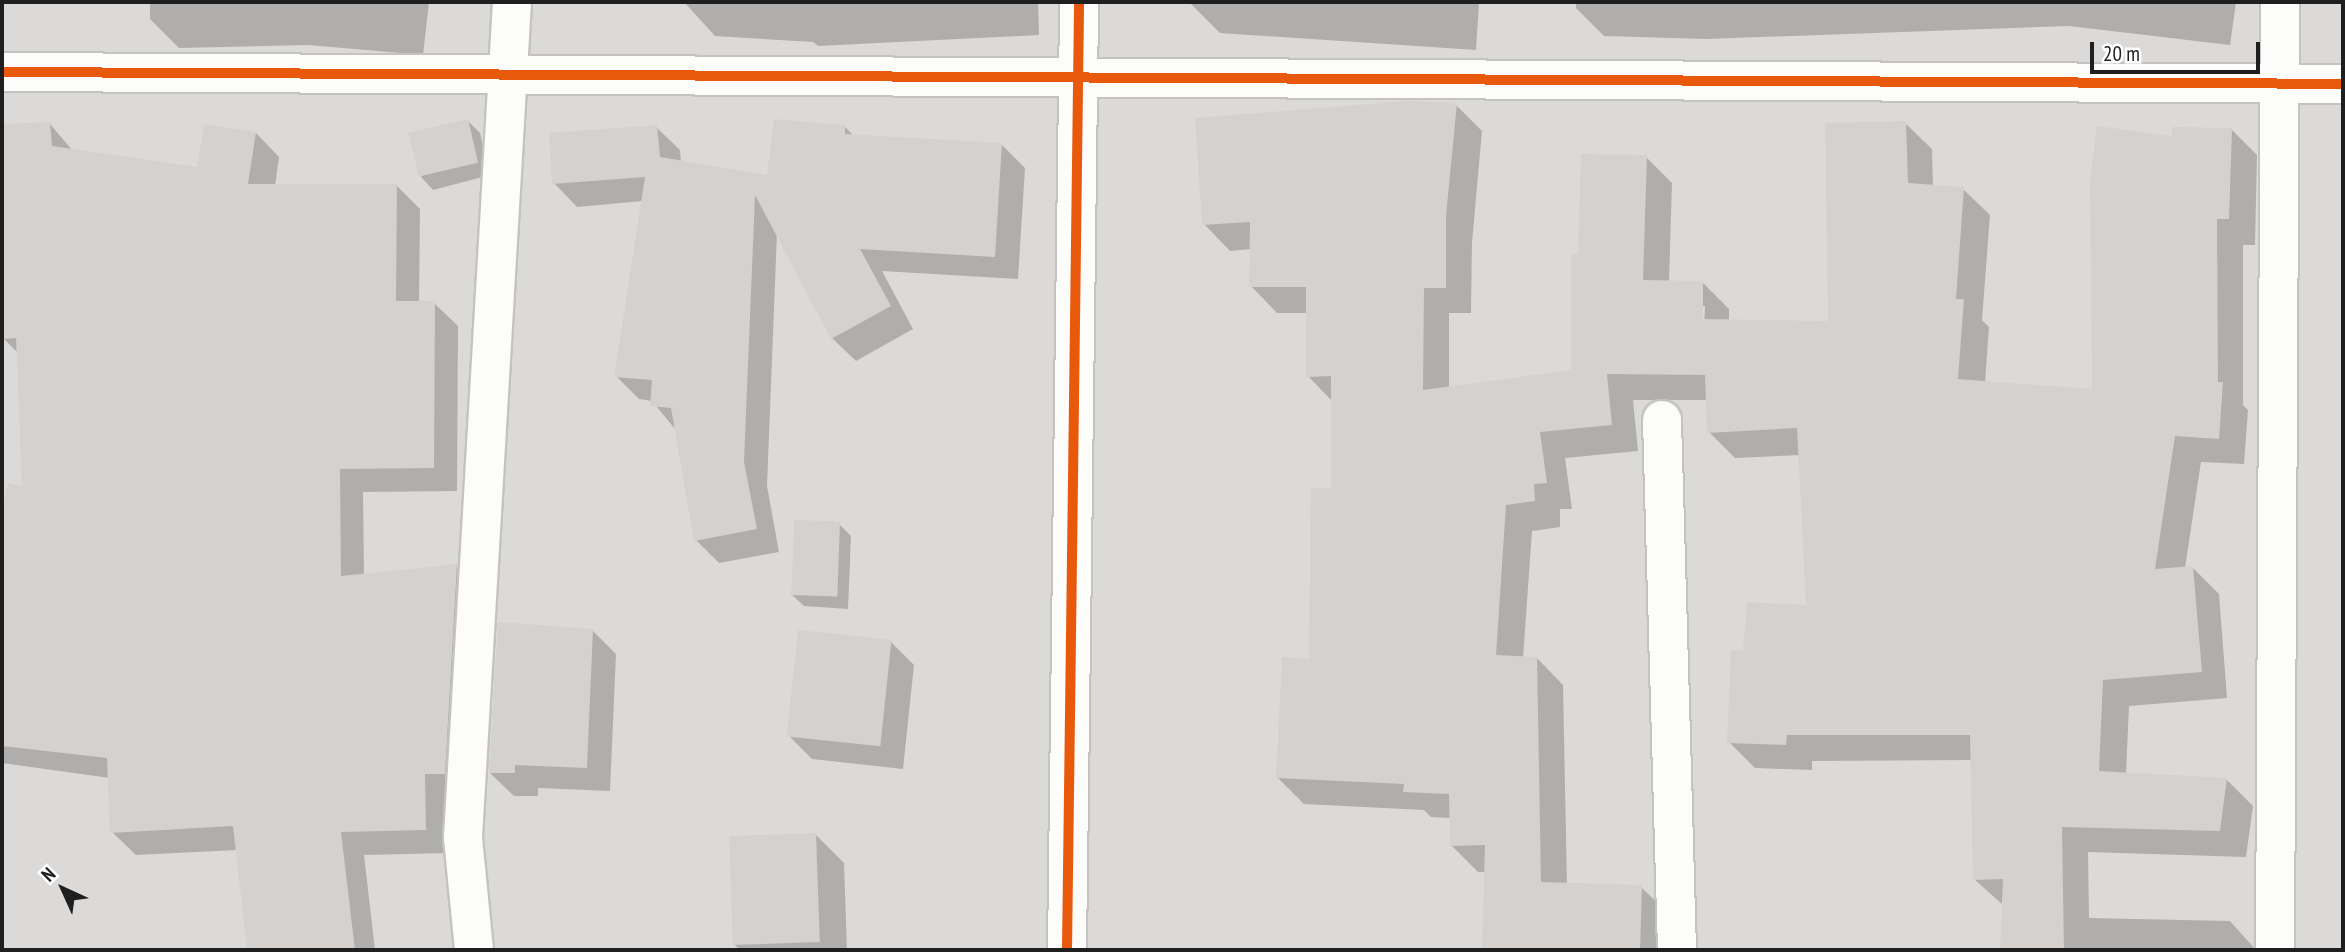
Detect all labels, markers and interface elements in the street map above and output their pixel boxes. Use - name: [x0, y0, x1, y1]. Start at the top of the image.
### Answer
- scale bar: [2093, 28, 2263, 72]
- text: 20 m: [2103, 40, 2140, 67]
- north arrow: [28, 854, 98, 924]
- text: N: [36, 862, 60, 886]

